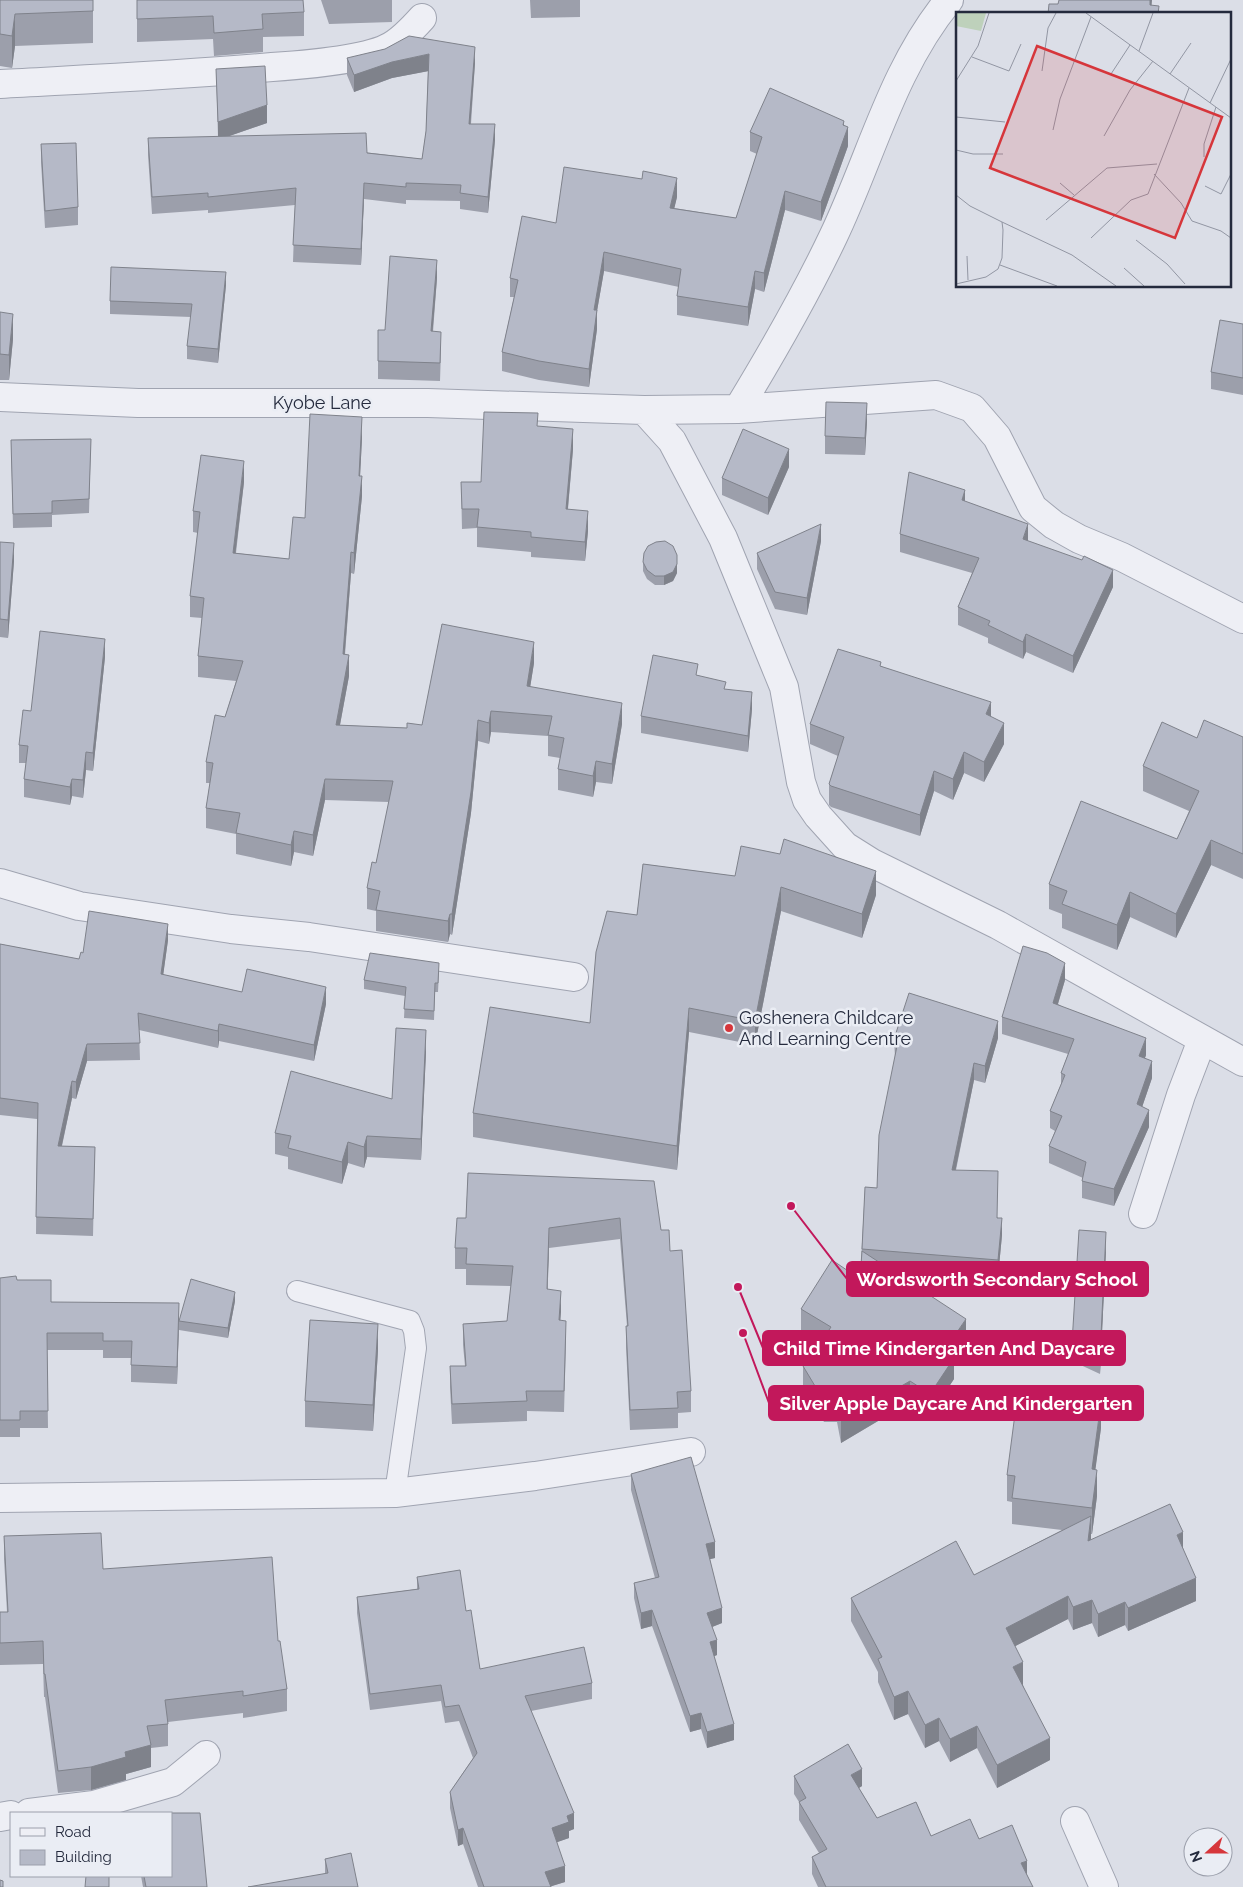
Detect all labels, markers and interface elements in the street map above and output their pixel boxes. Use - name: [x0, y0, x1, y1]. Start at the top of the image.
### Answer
- inset map: [956, 12, 1230, 288]
- street label: Kyobe Lane: [273, 392, 372, 413]
- place label: Goshenera Childcare And Learning Centre: [739, 1007, 914, 1049]
- marker: Goshenera Childcare And Learning Centre: [723, 1022, 735, 1034]
- callout: Wordsworth Secondary School: [847, 1262, 1148, 1296]
- text: Wordsworth Secondary School: [856, 1268, 1139, 1290]
- callout: Child Time Kindergarten And Daycare: [763, 1331, 1125, 1365]
- text: Child Time Kindergarten And Daycare: [773, 1337, 1115, 1359]
- callout: Silver Apple Daycare And Kindergarten: [769, 1386, 1143, 1420]
- text: Silver Apple Daycare And Kindergarten: [780, 1392, 1132, 1414]
- legend: [10, 1812, 172, 1877]
- text: Road: [55, 1823, 91, 1841]
- north arrow: [1183, 1827, 1233, 1877]
- text: Building: [55, 1848, 112, 1866]
- text: N: [1186, 1849, 1205, 1865]

